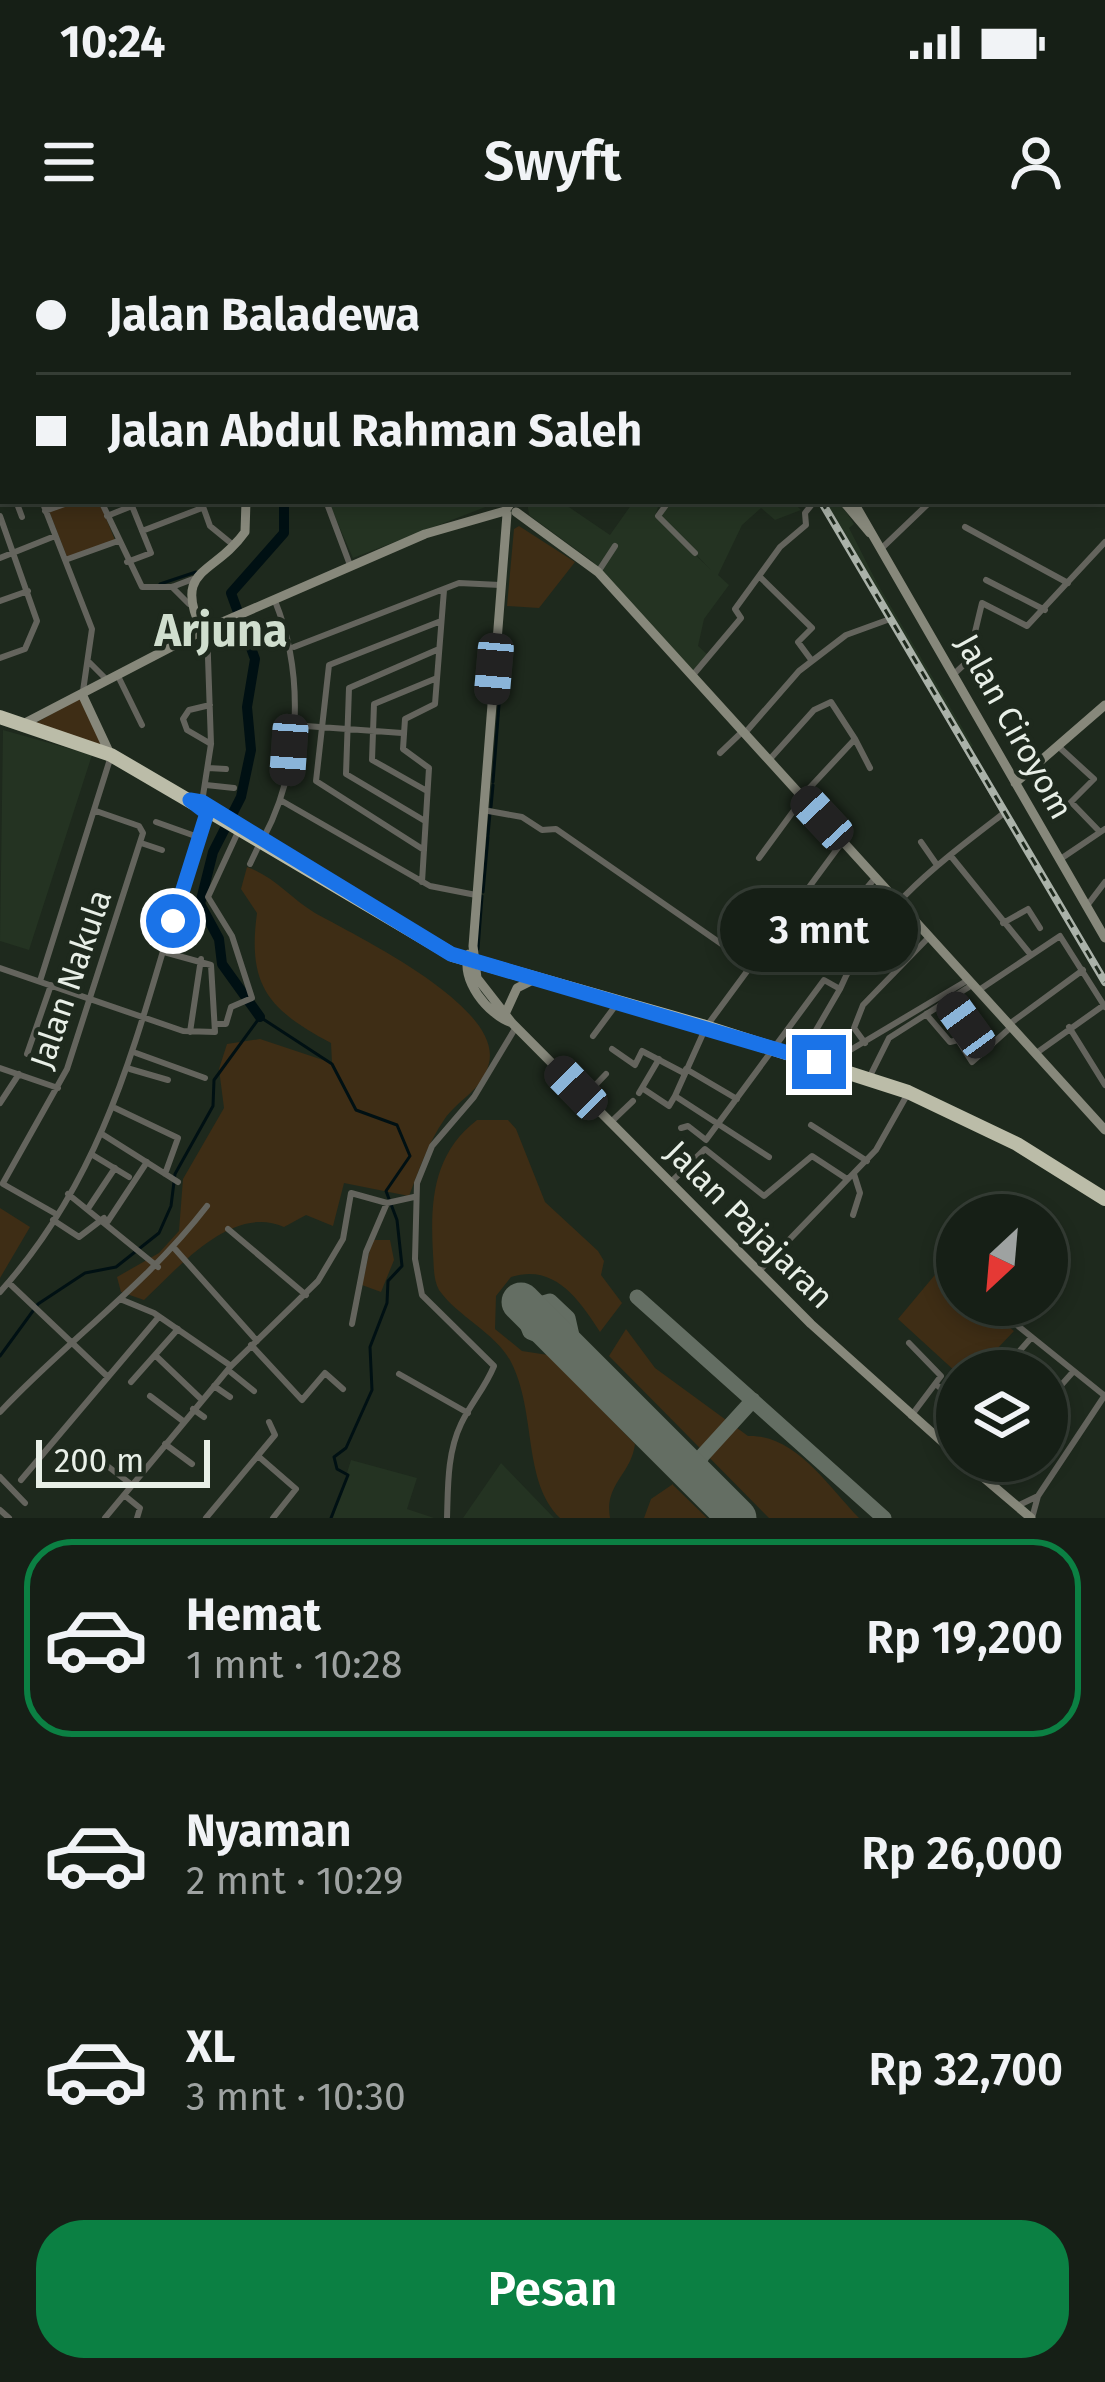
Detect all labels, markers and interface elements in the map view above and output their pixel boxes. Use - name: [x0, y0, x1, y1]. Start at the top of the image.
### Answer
- text: 10:24: [60, 15, 165, 69]
- icon: menu: [36, 129, 102, 195]
- icon: person: [1003, 129, 1069, 195]
- text: Swyft: [484, 130, 621, 194]
- text: Jalan Baladewa: [108, 288, 420, 342]
- text: Jalan Abdul Rahman Saleh: [108, 404, 642, 458]
- district label: Arjuna: [153, 604, 288, 658]
- street label: Jalan Ciroyom: [947, 627, 1081, 826]
- car: [473, 632, 515, 706]
- car: [269, 713, 309, 787]
- car: [784, 779, 860, 857]
- street label: Jalan Nakula: [22, 884, 120, 1074]
- callout: 3 mnt: [720, 888, 918, 972]
- route start: [146, 894, 200, 948]
- text: 3 mnt: [769, 907, 869, 953]
- car: [930, 985, 1002, 1065]
- route end: [792, 1035, 846, 1089]
- car: [538, 1050, 614, 1126]
- street label: Jalan Pajajaran: [657, 1132, 842, 1317]
- north arrow: [936, 1194, 1068, 1326]
- map controls: [936, 1194, 1068, 1482]
- button: layers: [936, 1350, 1068, 1482]
- scale bar: [36, 1434, 210, 1487]
- text: 200 m: [54, 1441, 144, 1481]
- icon: car: [42, 1584, 150, 1692]
- text: Hemat: [186, 1588, 321, 1642]
- text: Rp 19,200: [866, 1611, 1063, 1665]
- text: 1 mnt · 10:28: [186, 1642, 402, 1688]
- icon: car: [42, 1800, 150, 1908]
- text: Nyaman: [186, 1804, 351, 1858]
- text: Rp 26,000: [861, 1827, 1063, 1881]
- text: 2 mnt · 10:29: [186, 1858, 403, 1904]
- icon: car: [42, 2016, 150, 2124]
- text: XL: [186, 2020, 235, 2074]
- text: Rp 32,700: [869, 2043, 1063, 2097]
- text: 3 mnt · 10:30: [186, 2074, 406, 2120]
- button: Pesan: [36, 2220, 1069, 2358]

